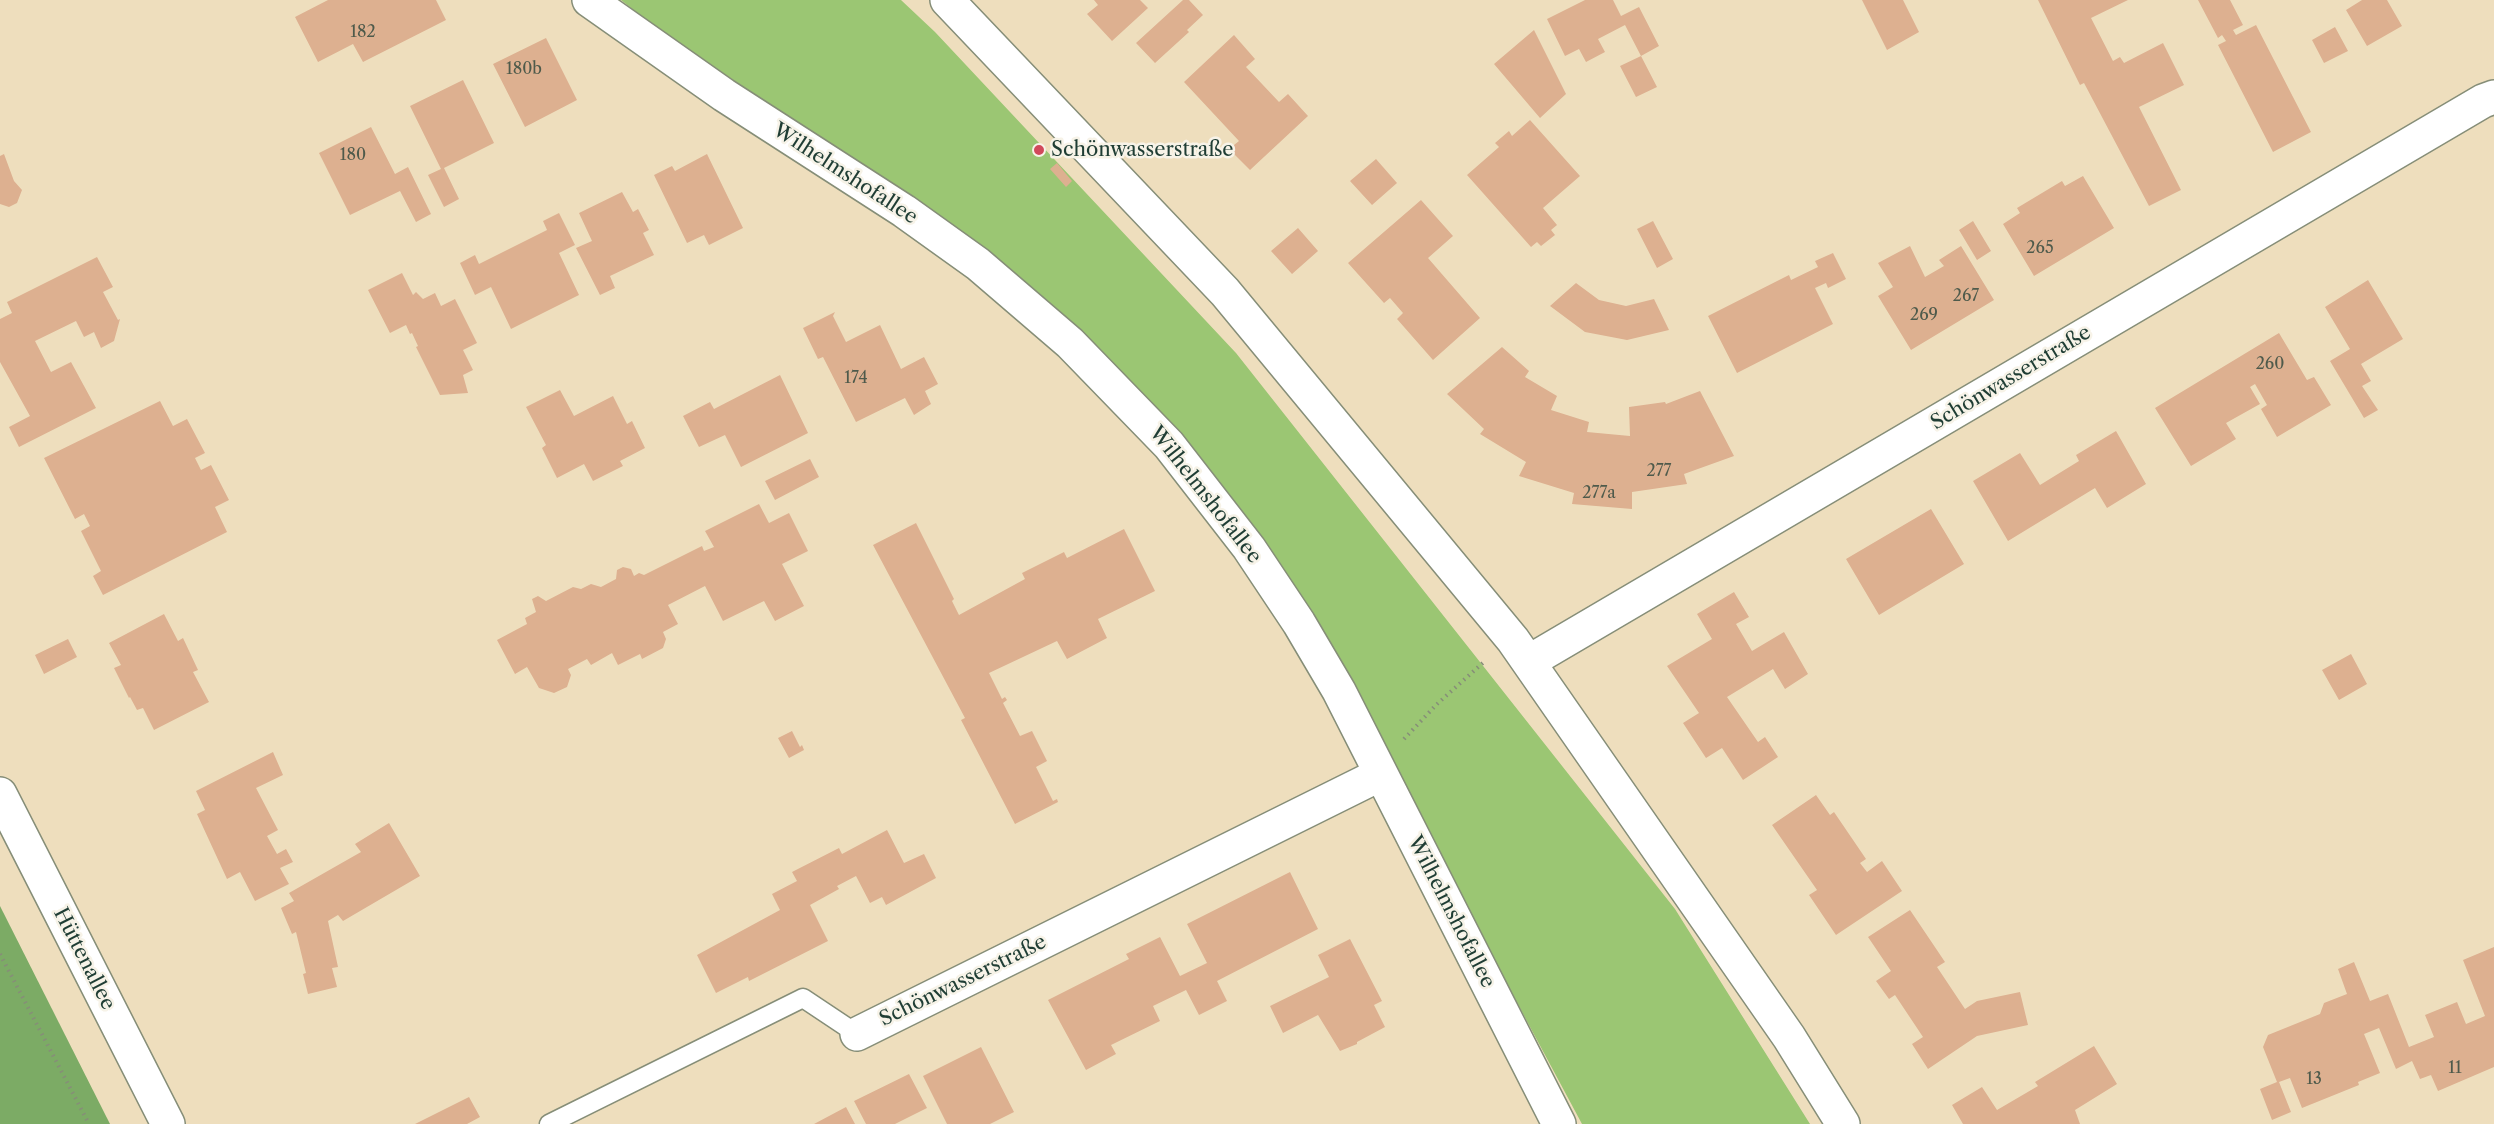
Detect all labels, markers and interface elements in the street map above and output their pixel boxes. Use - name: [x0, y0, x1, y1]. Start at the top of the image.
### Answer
- house number: 182: [350, 22, 376, 42]
- house number: 180b: [506, 59, 542, 79]
- street label: Wilhelmshofallee: [768, 118, 922, 230]
- place label: Schönwasserstraße: [1051, 138, 1233, 162]
- marker: Schönwasserstraße: [1032, 143, 1046, 157]
- house number: 180: [340, 145, 366, 165]
- house number: 265: [2026, 238, 2054, 258]
- house number: 267: [1953, 286, 1979, 306]
- house number: 269: [1910, 305, 1938, 325]
- street label: Schönwasserstraße: [1927, 321, 2095, 435]
- house number: 260: [2256, 354, 2284, 374]
- house number: 174: [844, 368, 868, 388]
- street label: Wilhelmshofallee: [1144, 422, 1266, 568]
- house number: 277: [1647, 461, 1671, 481]
- house number: 277a: [1582, 483, 1616, 503]
- street label: Wilhelmshofallee: [1402, 832, 1500, 992]
- street label: Hüttenallee: [48, 904, 120, 1014]
- street label: Schönwasserstraße: [876, 930, 1050, 1032]
- house number: 11: [2448, 1058, 2462, 1078]
- house number: 13: [2306, 1069, 2322, 1089]

